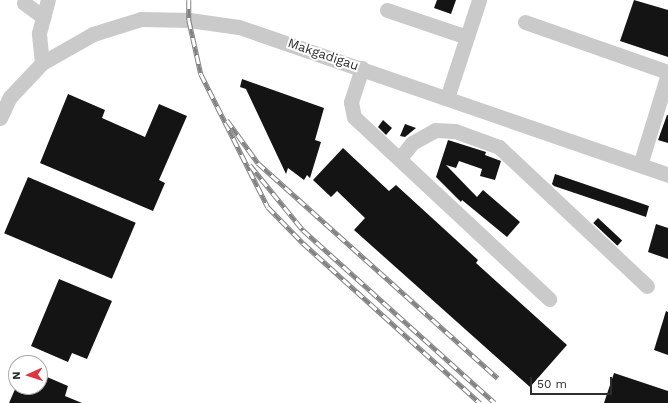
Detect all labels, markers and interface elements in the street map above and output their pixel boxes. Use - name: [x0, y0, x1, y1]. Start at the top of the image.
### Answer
- street label: Makgadigau: [286, 36, 360, 74]
- north arrow: [8, 355, 48, 395]
- scale bar: [532, 369, 614, 395]
- text: N: [10, 371, 23, 380]
- text: 50 m: [537, 377, 567, 391]

